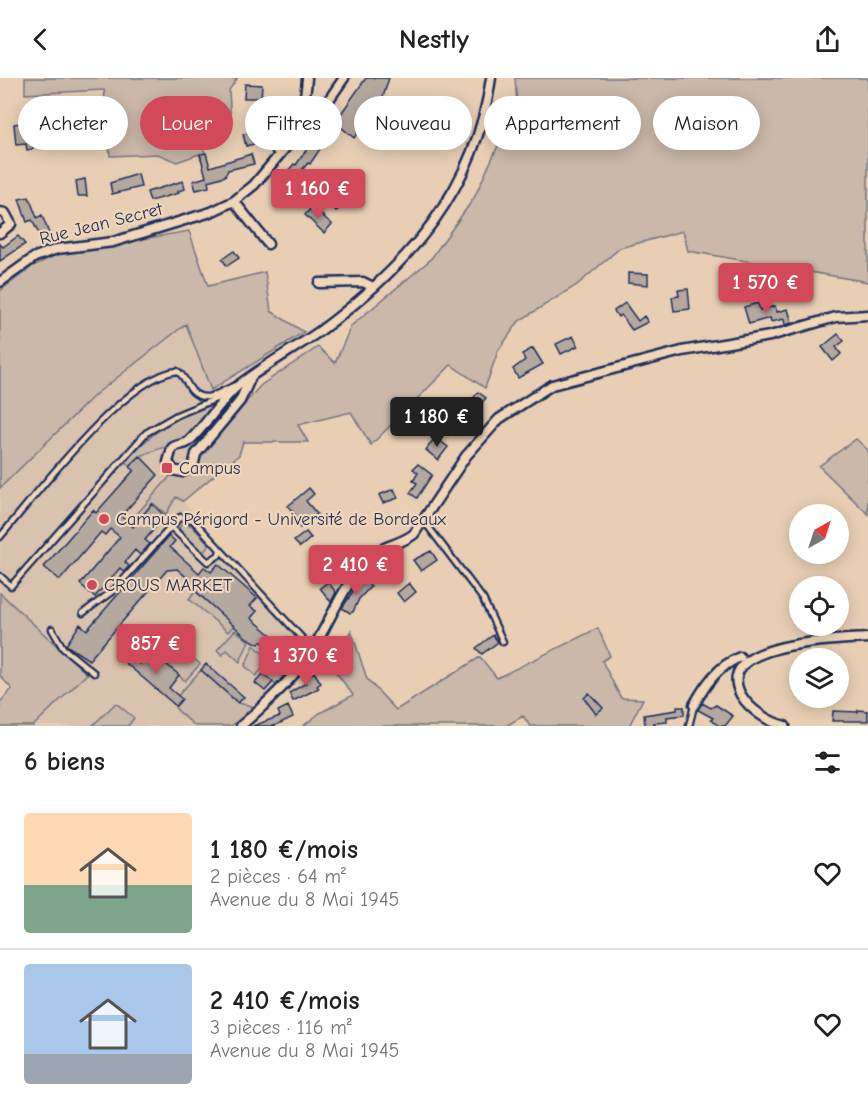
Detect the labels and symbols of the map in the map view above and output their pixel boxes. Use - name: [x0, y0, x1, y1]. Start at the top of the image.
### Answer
- pin: 1 160 €: [263, 169, 373, 220]
- street label: Rue Jean Secret: [37, 198, 166, 249]
- pin: 1 570 €: [711, 263, 821, 314]
- pin: 1 180 €: [382, 397, 492, 448]
- place label: Campus: [179, 458, 240, 479]
- marker: Campus: [160, 461, 174, 475]
- north arrow: [789, 504, 849, 564]
- place label: Campus Périgord - Université de Bordeaux: [116, 509, 446, 530]
- marker: Campus Périgord - Université de Bordeaux: [97, 512, 111, 526]
- pin: 2 410 €: [301, 545, 411, 596]
- place label: CROUS MARKET: [104, 575, 233, 596]
- marker: CROUS MARKET: [85, 578, 99, 592]
- pin: 857 €: [114, 624, 198, 675]
- pin: 1 370 €: [251, 636, 361, 687]

